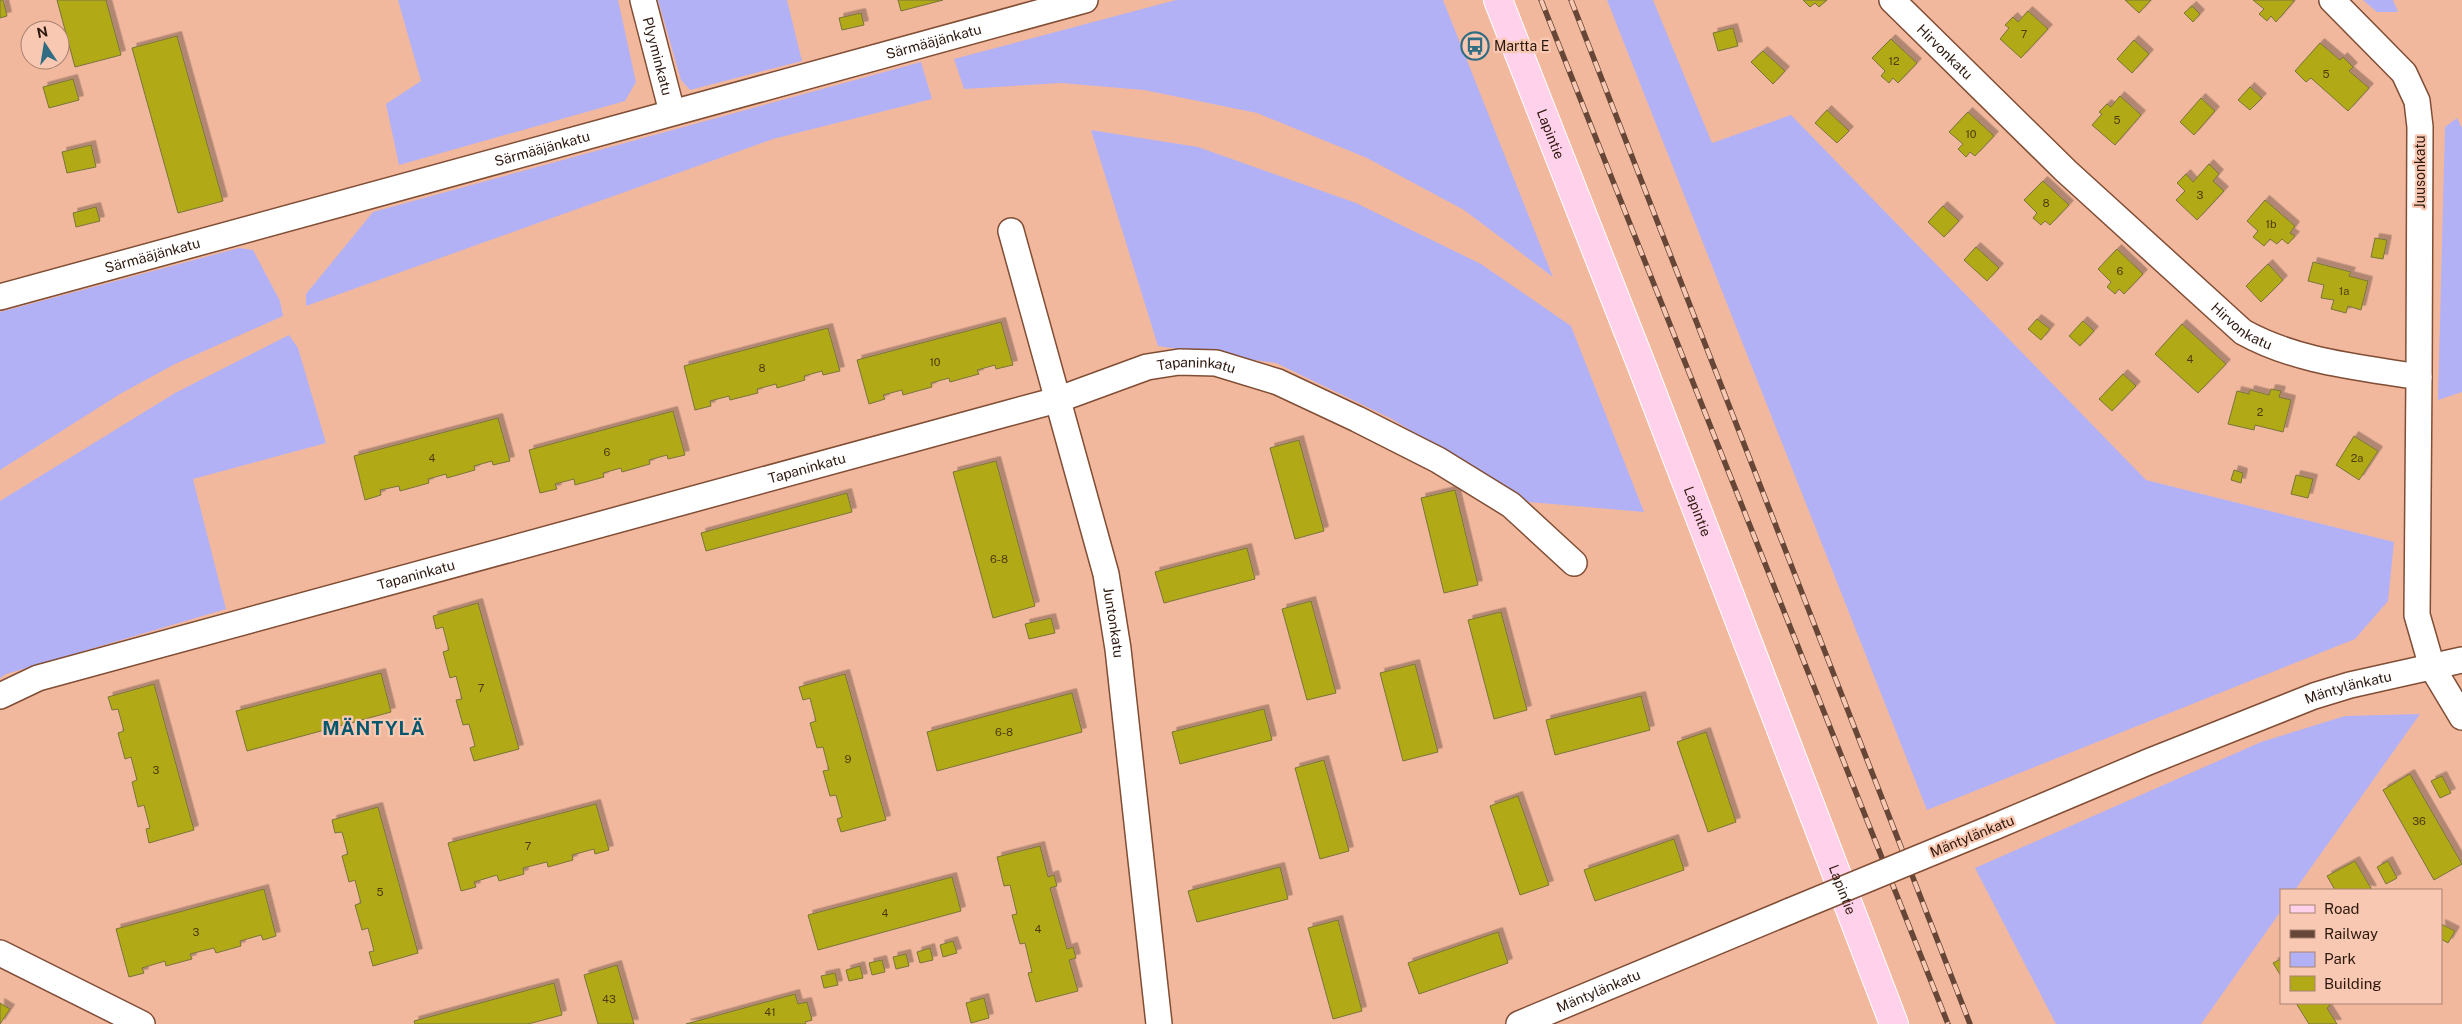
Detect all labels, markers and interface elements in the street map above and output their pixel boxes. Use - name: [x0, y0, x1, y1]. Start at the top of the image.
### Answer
- street label: Plyyminkatu: [640, 15, 675, 97]
- north arrow: [20, 20, 70, 70]
- street label: Särmääjänkatu: [884, 21, 983, 62]
- street label: Hirvonkatu: [1914, 21, 1976, 83]
- text: N: [35, 23, 49, 41]
- house number: 7: [2021, 28, 2028, 40]
- bus stop icon: Martta E: [1460, 31, 1490, 61]
- place label: Martta E: [1494, 38, 1549, 54]
- house number: 12: [1888, 55, 1900, 67]
- house number: 5: [2322, 68, 2330, 80]
- street label: Lapintie: [1534, 107, 1568, 161]
- house number: 5: [2113, 114, 2121, 126]
- street label: Särmääjänkatu: [493, 128, 592, 169]
- house number: 10: [1965, 128, 1977, 140]
- street label: Juusonkatu: [2412, 135, 2428, 209]
- house number: 3: [2197, 189, 2204, 201]
- house number: 8: [2042, 197, 2050, 209]
- house number: 1b: [2265, 218, 2277, 230]
- street label: Särmääjänkatu: [103, 235, 202, 276]
- house number: 6: [2117, 265, 2124, 277]
- house number: 1a: [2339, 285, 2349, 297]
- street label: Hirvonkatu: [2208, 299, 2275, 353]
- house number: 4: [2187, 353, 2194, 365]
- street label: Tapaninkatu: [1156, 354, 1238, 377]
- house number: 10: [929, 356, 941, 368]
- house number: 8: [758, 362, 766, 374]
- house number: 2: [2257, 406, 2264, 418]
- house number: 6: [604, 446, 611, 458]
- street label: Tapaninkatu: [766, 450, 847, 486]
- house number: 4: [429, 452, 436, 464]
- house number: 2a: [2351, 452, 2363, 464]
- street label: Lapintie: [1681, 484, 1714, 539]
- house number: 6-8: [990, 553, 1008, 565]
- street label: Tapaninkatu: [376, 557, 457, 593]
- street label: Juntonkatu: [1100, 586, 1127, 659]
- street label: Mäntylänkatu: [2302, 668, 2393, 707]
- house number: 7: [478, 682, 485, 694]
- district label: MÄNTYLÄ: [322, 717, 426, 739]
- house number: 6-8: [995, 726, 1013, 738]
- house number: 9: [845, 753, 852, 765]
- house number: 3: [153, 764, 160, 776]
- street label: Mäntylänkatu: [1928, 812, 2016, 860]
- house number: 36: [2412, 815, 2426, 827]
- house number: 7: [525, 840, 532, 852]
- street label: Lapintie: [1826, 862, 1859, 917]
- house number: 5: [376, 886, 384, 898]
- legend: [2280, 889, 2442, 1004]
- text: Road: [2324, 900, 2360, 917]
- house number: 4: [882, 907, 889, 919]
- house number: 4: [1035, 923, 1042, 935]
- text: Railway: [2324, 925, 2378, 942]
- house number: 3: [193, 926, 200, 938]
- text: Park: [2324, 950, 2356, 967]
- street label: Mäntylänkatu: [1554, 966, 1643, 1016]
- text: Building: [2324, 975, 2382, 992]
- house number: 43: [602, 993, 616, 1005]
- house number: 41: [764, 1006, 776, 1018]

